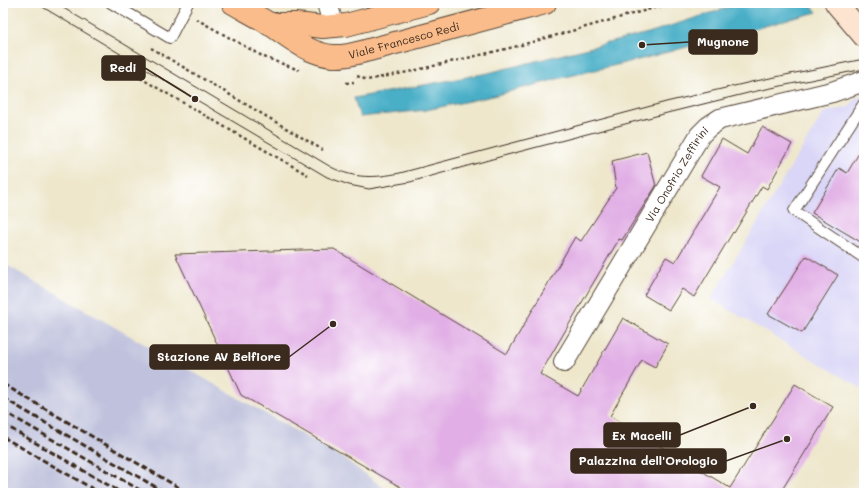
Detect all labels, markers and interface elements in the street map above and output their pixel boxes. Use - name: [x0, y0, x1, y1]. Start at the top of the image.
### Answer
- street label: Viale Francesco Redi: [347, 18, 461, 62]
- callout: Mugnone: [689, 30, 757, 54]
- text: Mugnone: [697, 33, 749, 49]
- callout: Redi: [102, 56, 145, 80]
- text: Redi: [109, 59, 137, 75]
- street label: Via Onofrio Zeffirini: [641, 123, 712, 225]
- callout: Stazione AV Belfiore: [150, 345, 289, 369]
- text: Stazione AV Belfiore: [157, 348, 281, 364]
- callout: Ex Macelli: [604, 423, 680, 447]
- text: Ex Macelli: [612, 427, 672, 443]
- callout: Palazzina dell'Orologio: [571, 449, 726, 473]
- text: Palazzina dell'Orologio: [578, 452, 718, 468]

